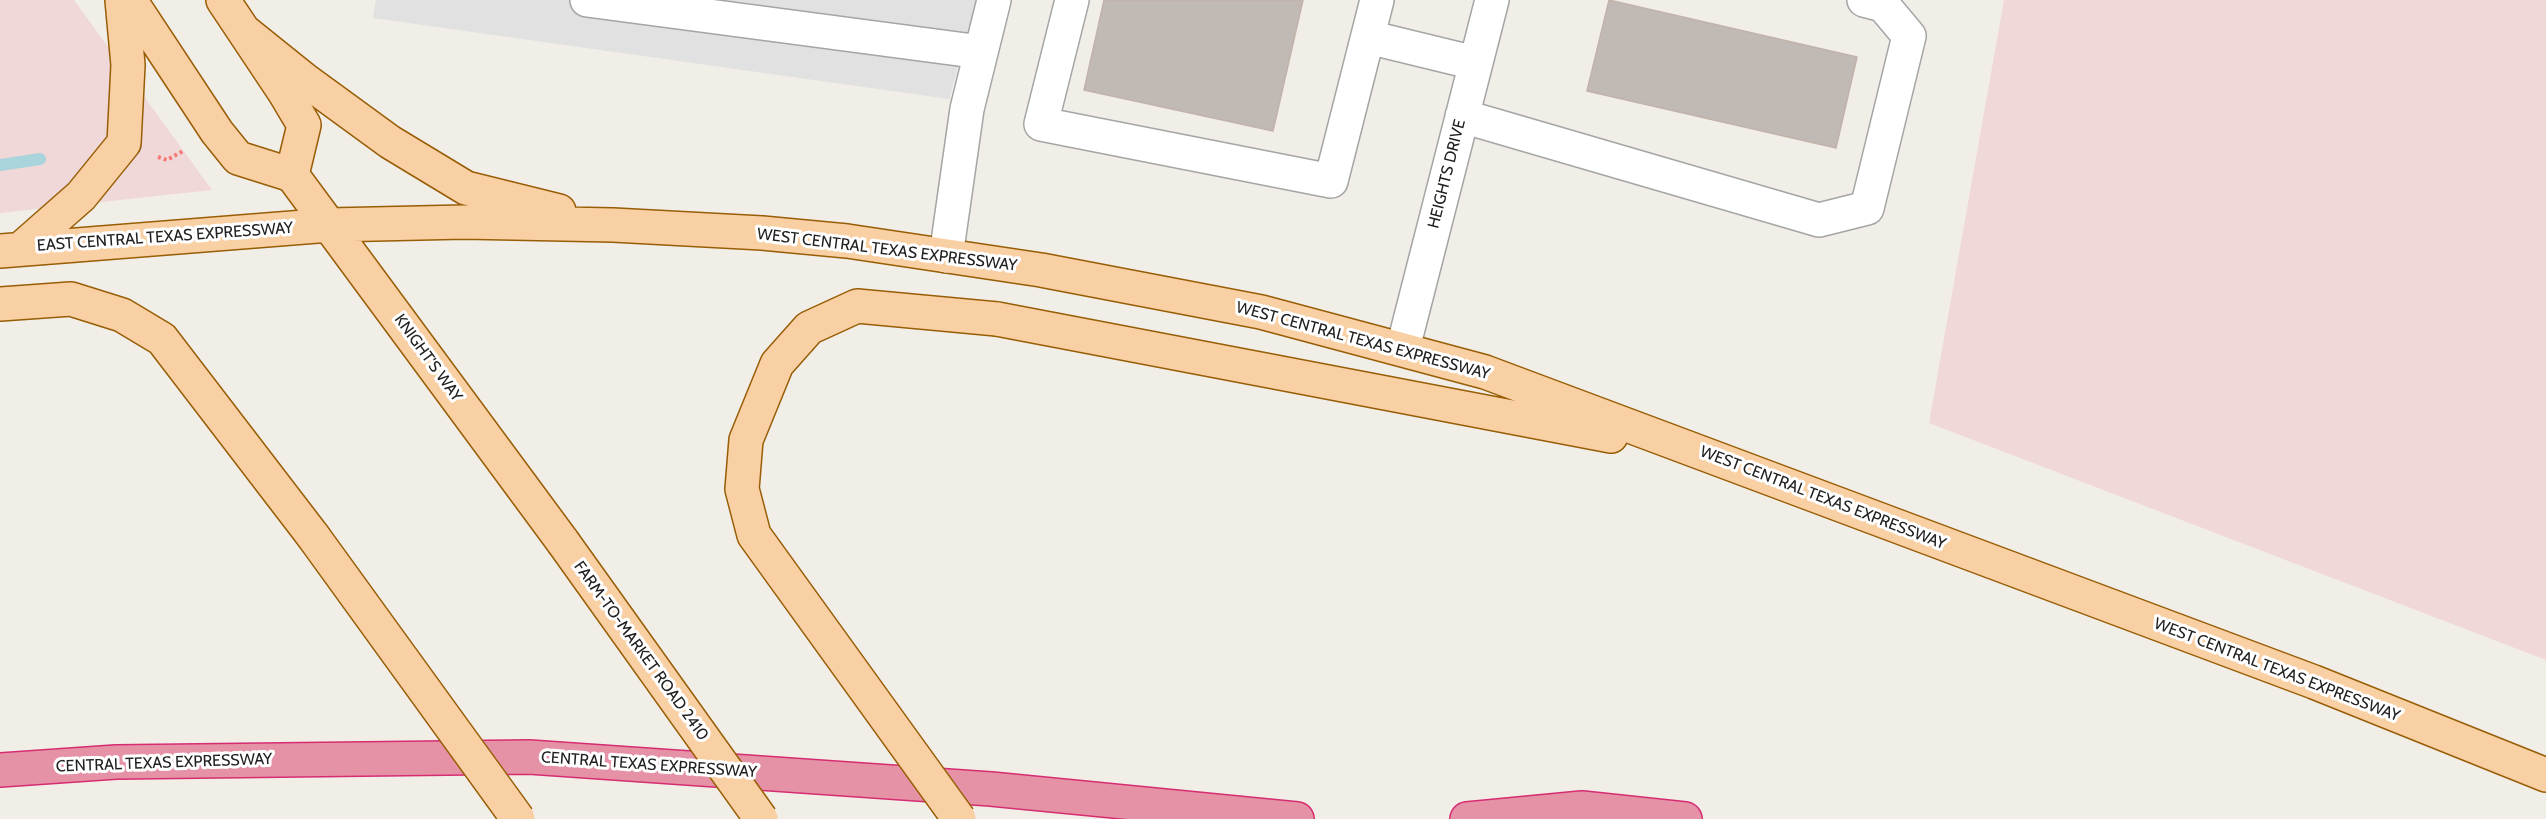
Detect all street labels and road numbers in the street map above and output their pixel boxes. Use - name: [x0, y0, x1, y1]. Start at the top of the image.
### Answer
- street label: HEIGHTS DRIVE: [1424, 117, 1470, 231]
- street label: EAST CENTRAL TEXAS EXPRESSWAY: [36, 218, 294, 256]
- street label: WEST CENTRAL TEXAS EXPRESSWAY: [756, 225, 1018, 275]
- street label: WEST CENTRAL TEXAS EXPRESSWAY: [1234, 298, 1492, 384]
- street label: KNIGHT'S WAY: [390, 311, 466, 405]
- street label: WEST CENTRAL TEXAS EXPRESSWAY: [1697, 442, 1949, 554]
- street label: FARM-TO-MARKET ROAD 2410: [570, 558, 712, 744]
- street label: WEST CENTRAL TEXAS EXPRESSWAY: [2151, 614, 2403, 726]
- street label: CENTRAL TEXAS EXPRESSWAY: [540, 748, 758, 782]
- street label: CENTRAL TEXAS EXPRESSWAY: [55, 750, 273, 776]

